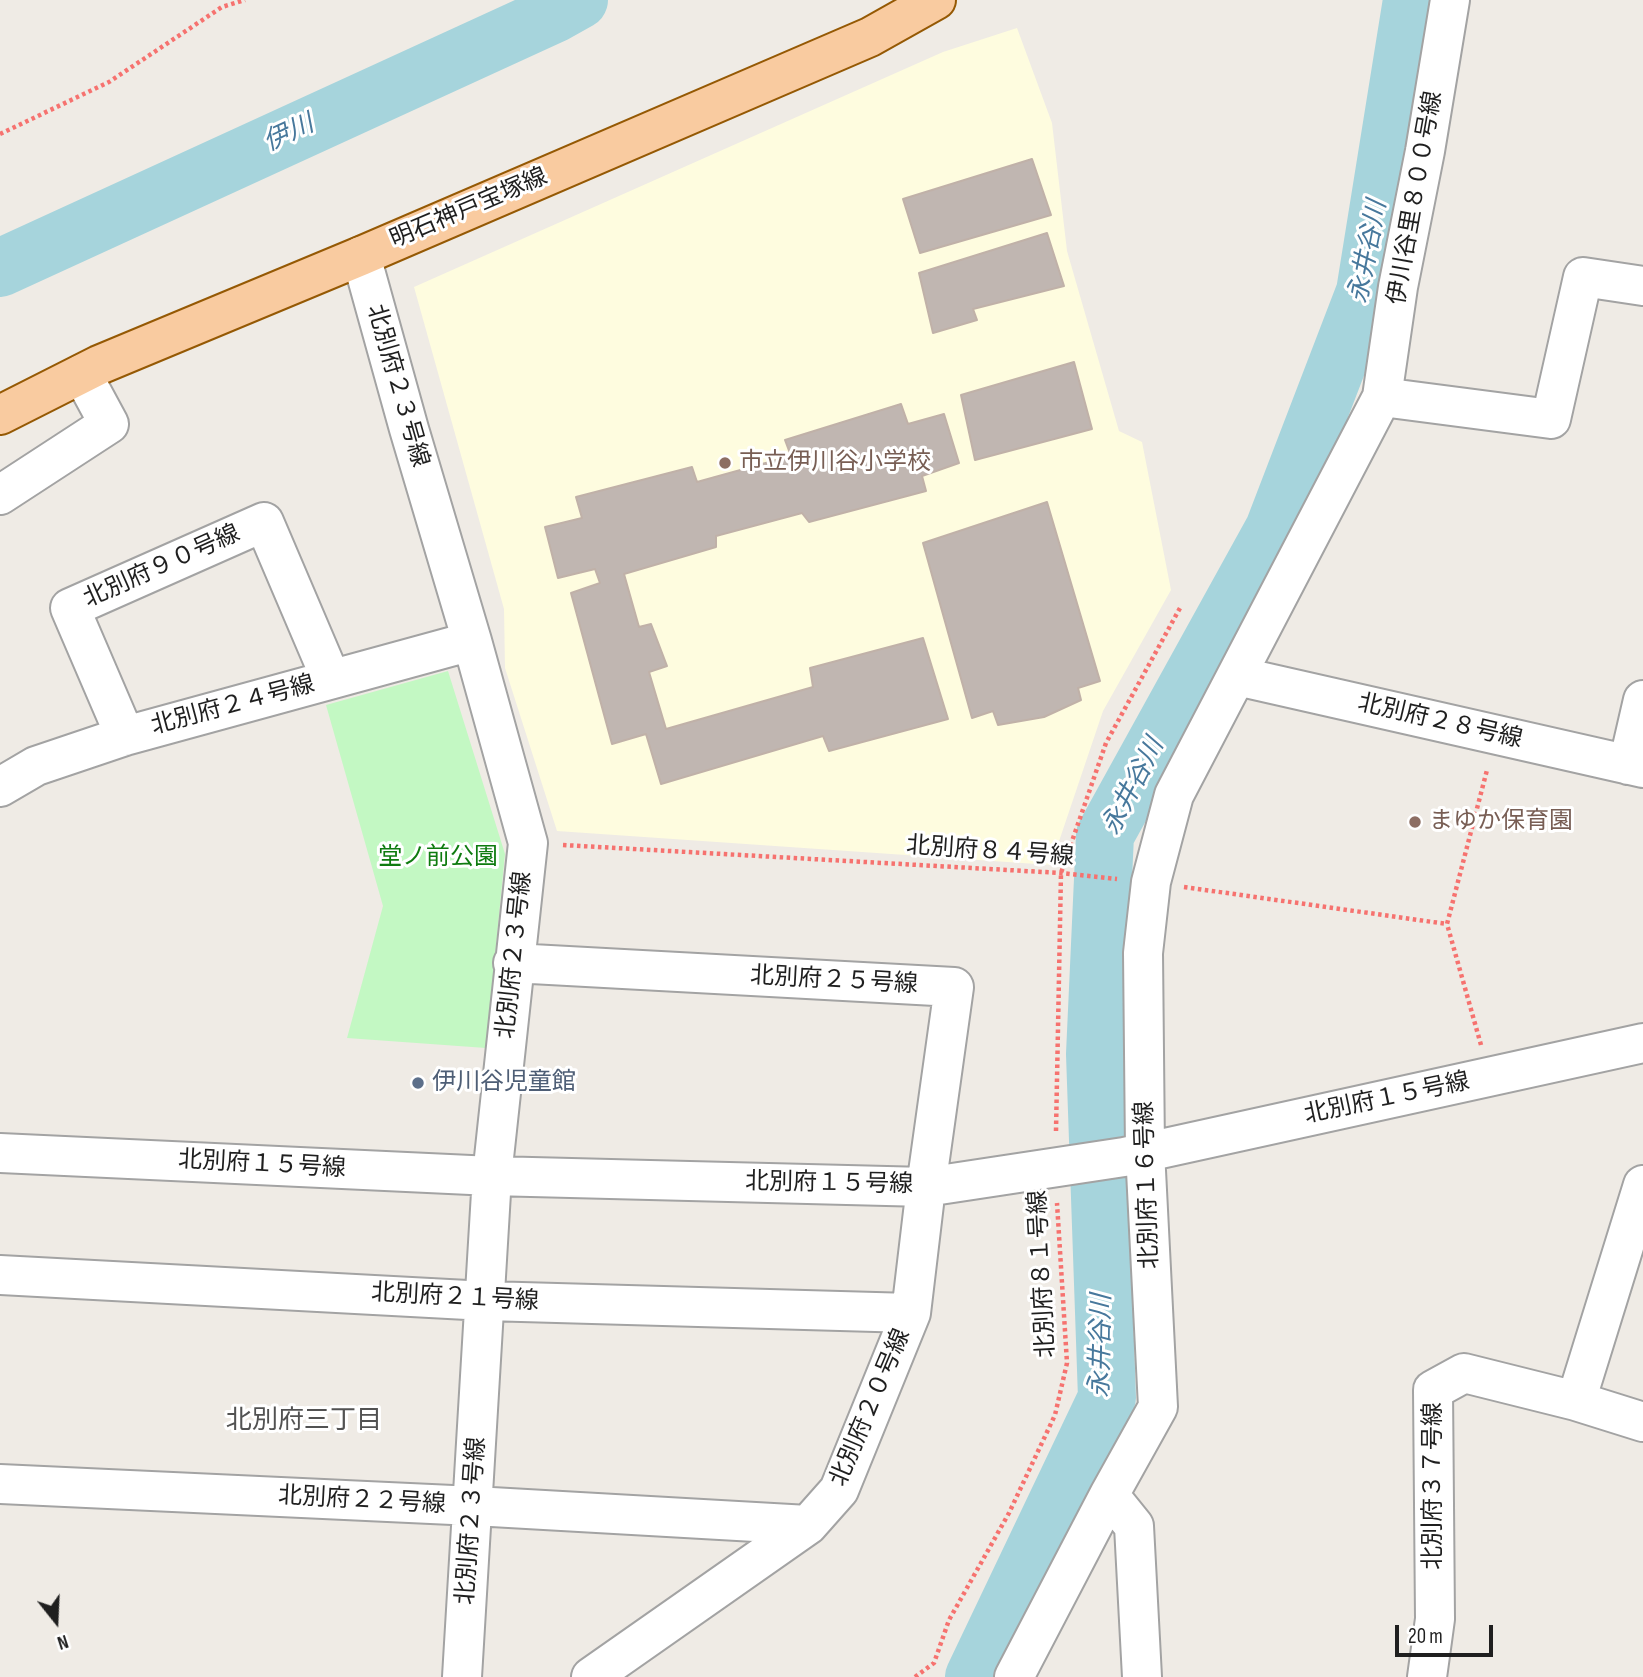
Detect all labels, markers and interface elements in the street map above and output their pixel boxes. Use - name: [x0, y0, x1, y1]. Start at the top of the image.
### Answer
- street label: 伊川谷里８００号線: [1383, 89, 1449, 307]
- water label: 伊川: [259, 109, 319, 159]
- street label: 明石神戸宝塚線: [386, 163, 552, 255]
- water label: 永井谷川: [1344, 198, 1394, 306]
- street label: 北別府２３号線: [360, 301, 434, 471]
- place label: 市立伊川谷小学校: [739, 449, 931, 477]
- marker: 市立伊川谷小学校: [717, 455, 733, 471]
- street label: 北別府９０号線: [79, 520, 245, 614]
- street label: 北別府２４号線: [148, 670, 318, 742]
- street label: 北別府２８号線: [1355, 689, 1525, 755]
- water label: 永井谷川: [1096, 734, 1172, 840]
- place label: まゆか保育園: [1429, 808, 1573, 836]
- marker: まゆか保育園: [1407, 814, 1423, 830]
- street label: 北別府８４号線: [905, 832, 1075, 872]
- park label: 堂ノ前公園: [378, 844, 498, 872]
- street label: 北別府２３号線: [492, 870, 538, 1040]
- street label: 北別府２５号線: [749, 962, 919, 1000]
- street label: 北別府１５号線: [1302, 1067, 1472, 1131]
- place label: 伊川谷児童館: [432, 1069, 576, 1097]
- marker: 伊川谷児童館: [410, 1075, 426, 1091]
- street label: 北別府１６号線: [1131, 1101, 1165, 1269]
- street label: 北別府１５号線: [177, 1146, 347, 1184]
- street label: 北別府１５号線: [745, 1168, 913, 1200]
- street label: 北別府８１号線: [1024, 1189, 1062, 1359]
- street label: 北別府２１号線: [370, 1279, 540, 1317]
- water label: 永井谷川: [1085, 1294, 1119, 1398]
- street label: 北別府２０号線: [825, 1325, 917, 1491]
- street label: 北別府３７号線: [1420, 1402, 1448, 1570]
- district label: 北別府三丁目: [226, 1405, 382, 1437]
- street label: 北別府２３号線: [452, 1436, 492, 1606]
- street label: 北別府２２号線: [277, 1482, 447, 1520]
- north arrow: [21, 1586, 91, 1656]
- scale bar: [1398, 1610, 1496, 1654]
- text: 20 m: [1408, 1624, 1443, 1649]
- text: N: [54, 1629, 71, 1654]

